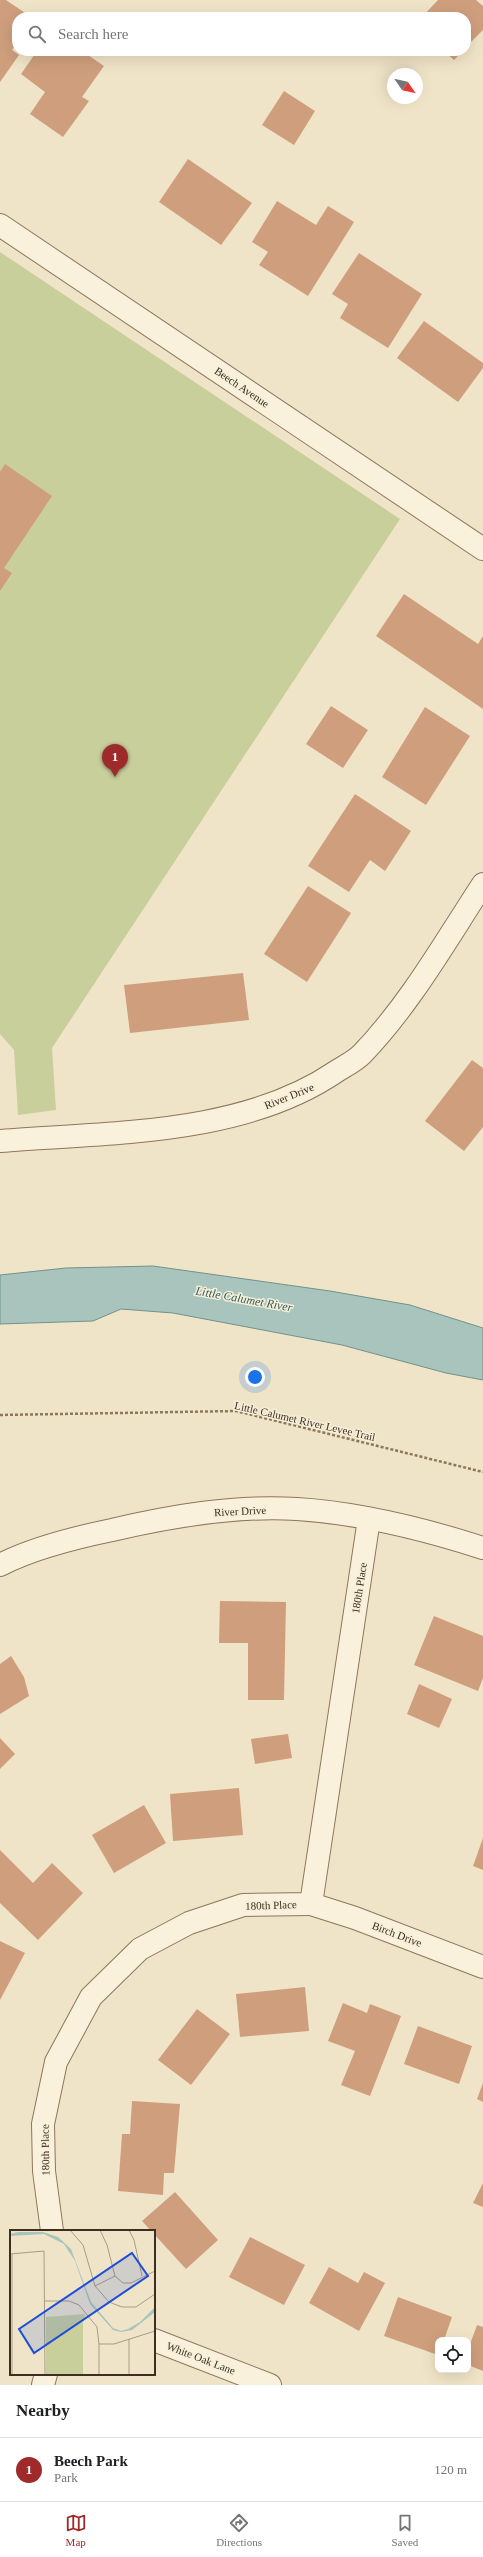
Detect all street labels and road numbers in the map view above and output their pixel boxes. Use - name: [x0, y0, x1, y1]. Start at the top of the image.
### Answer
- street label: Beech Avenue: [213, 364, 272, 410]
- street label: River Drive: [263, 1081, 316, 1111]
- street label: Little Calumet River Levee Trail: [233, 1399, 377, 1443]
- street label: River Drive: [214, 1504, 267, 1518]
- street label: 180th Place: [349, 1561, 369, 1614]
- street label: 180th Place: [245, 1898, 297, 1912]
- street label: Birch Drive: [370, 1919, 424, 1949]
- street label: 180th Place: [39, 2124, 51, 2176]
- street label: White Oak Lane: [165, 2339, 237, 2377]

